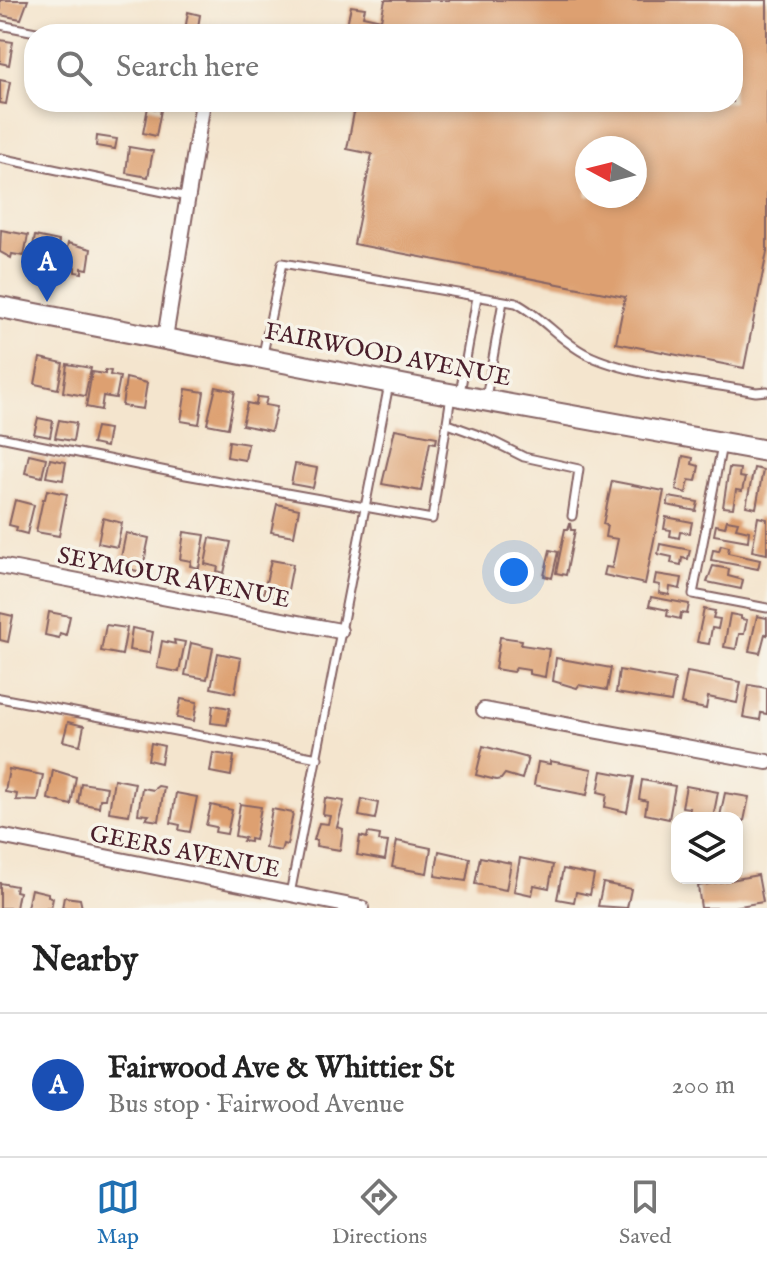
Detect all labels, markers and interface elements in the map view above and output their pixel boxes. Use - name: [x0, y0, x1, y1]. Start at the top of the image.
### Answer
- search box: [24, 24, 743, 112]
- icon: search: [52, 46, 96, 90]
- text: Search here: [116, 49, 259, 87]
- north arrow: [575, 136, 647, 208]
- pin: A: [21, 236, 73, 302]
- street label: FAIRWOOD AVENUE: [262, 316, 514, 395]
- street label: SEYMOUR AVENUE: [55, 541, 293, 616]
- your location: [494, 552, 534, 592]
- map controls: [671, 812, 743, 884]
- button: layers: [671, 812, 743, 884]
- street label: GEERS AVENUE: [87, 819, 283, 886]
- text: Nearby: [32, 939, 138, 982]
- text: Fairwood Ave & Whittier St: [108, 1050, 455, 1088]
- text: A: [49, 1069, 67, 1102]
- text: 200 m: [671, 1069, 735, 1102]
- text: Bus stop · Fairwood Avenue: [108, 1088, 404, 1121]
- tab: Map: [96, 1175, 140, 1251]
- tab: Directions: [332, 1175, 427, 1251]
- tab: Saved: [619, 1175, 671, 1251]

